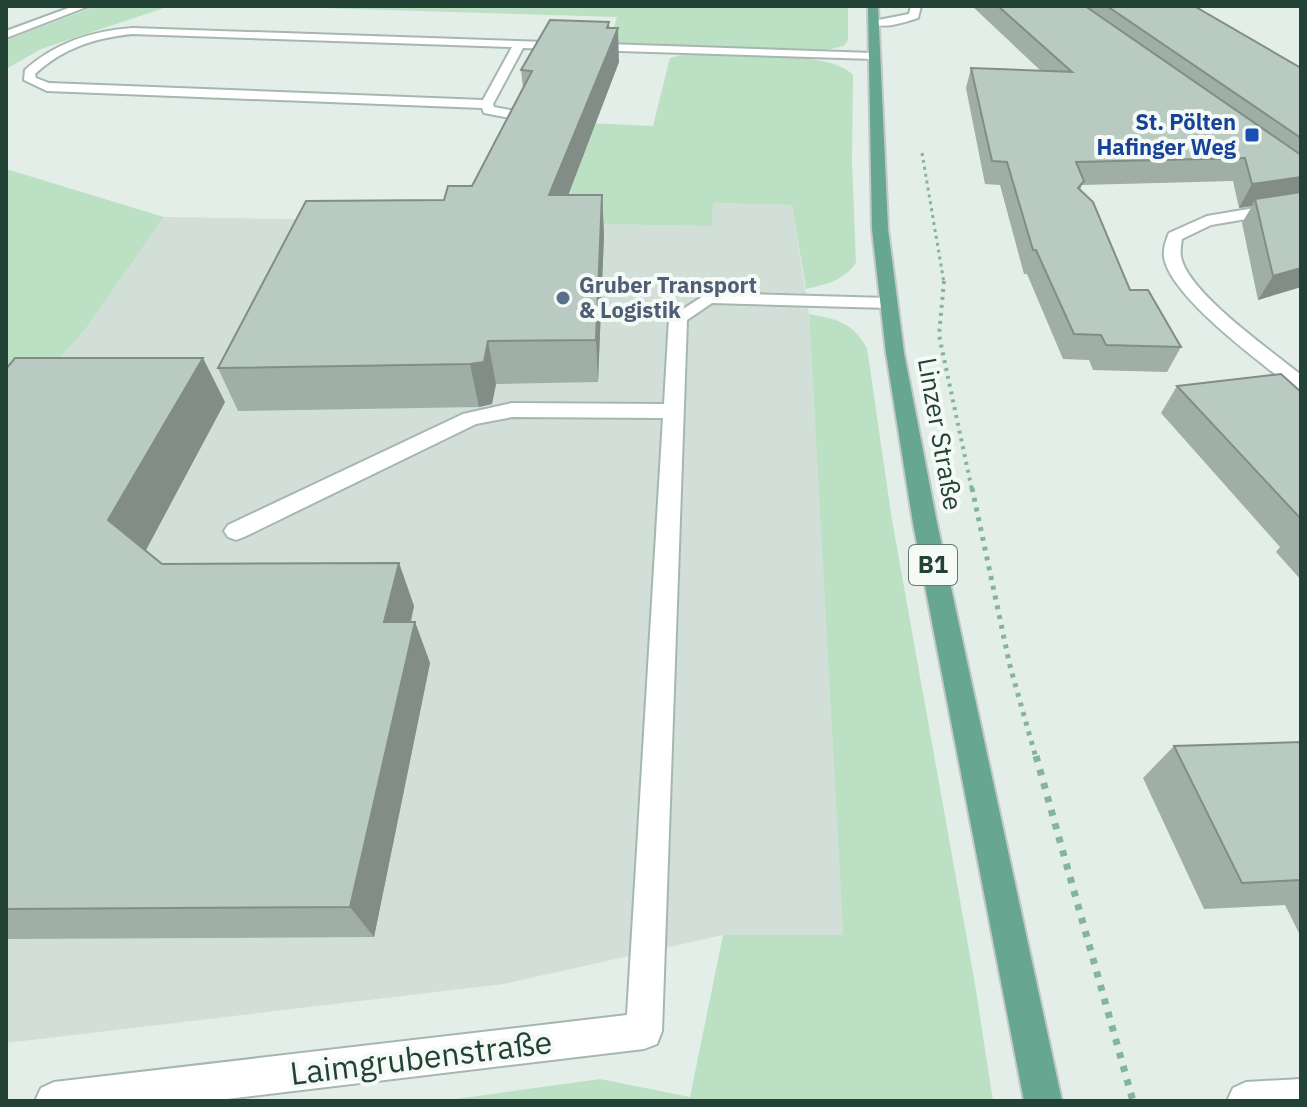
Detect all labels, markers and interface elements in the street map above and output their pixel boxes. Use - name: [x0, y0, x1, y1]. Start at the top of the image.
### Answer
- place label: St. Pölten Hafinger Weg: [1096, 107, 1237, 161]
- marker: St. Pölten Hafinger Weg: [1243, 126, 1261, 144]
- place label: Gruber Transport & Logistik: [579, 270, 757, 324]
- marker: Gruber Transport & Logistik: [554, 289, 572, 307]
- street label: Linzer Straße: [911, 355, 971, 513]
- road number: B1: [909, 545, 957, 585]
- street label: Laimgrubenstraße: [288, 1020, 554, 1094]

